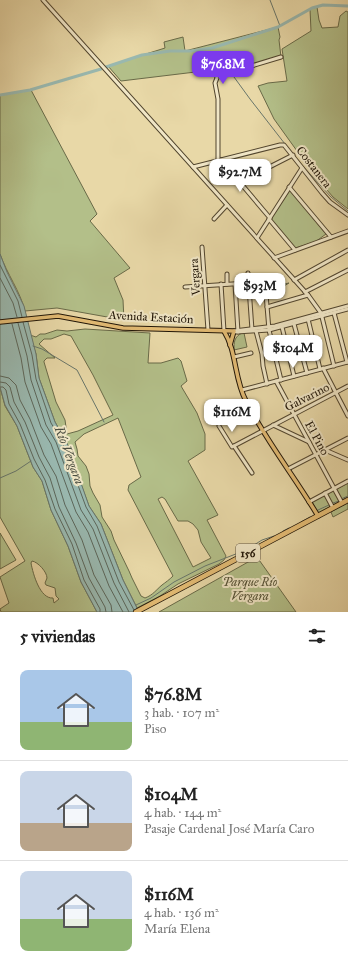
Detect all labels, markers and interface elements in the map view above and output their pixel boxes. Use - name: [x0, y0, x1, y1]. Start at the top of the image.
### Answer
- pin: $76.8M: [190, 51, 256, 85]
- text: $76.8M: [201, 56, 245, 72]
- street label: Costanera: [293, 143, 335, 191]
- pin: $92.7M: [207, 159, 273, 193]
- text: $92.7M: [218, 164, 262, 180]
- street label: Vergara: [187, 257, 204, 297]
- pin: $93M: [236, 273, 284, 307]
- text: $93M: [243, 278, 277, 294]
- street label: Avenida Estación: [107, 308, 194, 326]
- pin: $104M: [265, 335, 321, 369]
- text: $104M: [272, 340, 314, 356]
- street label: Galvarino: [282, 380, 332, 414]
- pin: $116M: [204, 399, 260, 433]
- text: $116M: [213, 404, 251, 420]
- street label: El Pino: [302, 418, 332, 458]
- water label: Río Vergara: [50, 423, 87, 487]
- road number: 156: [236, 544, 260, 562]
- park label: Parque Río Vergara: [223, 575, 278, 603]
- icon: filters: [306, 625, 328, 647]
- text: 5 viviendas: [20, 626, 95, 647]
- text: $76.8M: [144, 684, 202, 705]
- icon: home: [52, 686, 100, 734]
- text: 3 hab. · 107 m²: [144, 705, 219, 721]
- text: Piso: [144, 721, 166, 737]
- text: $104M: [144, 784, 198, 805]
- icon: home: [52, 787, 100, 835]
- text: 4 hab. · 144 m²: [144, 805, 221, 821]
- text: Pasaje Cardenal José María Caro: [144, 821, 314, 837]
- text: $116M: [144, 884, 194, 905]
- icon: home: [52, 887, 100, 935]
- text: 4 hab. · 136 m²: [144, 905, 219, 921]
- text: María Elena: [144, 921, 210, 937]

